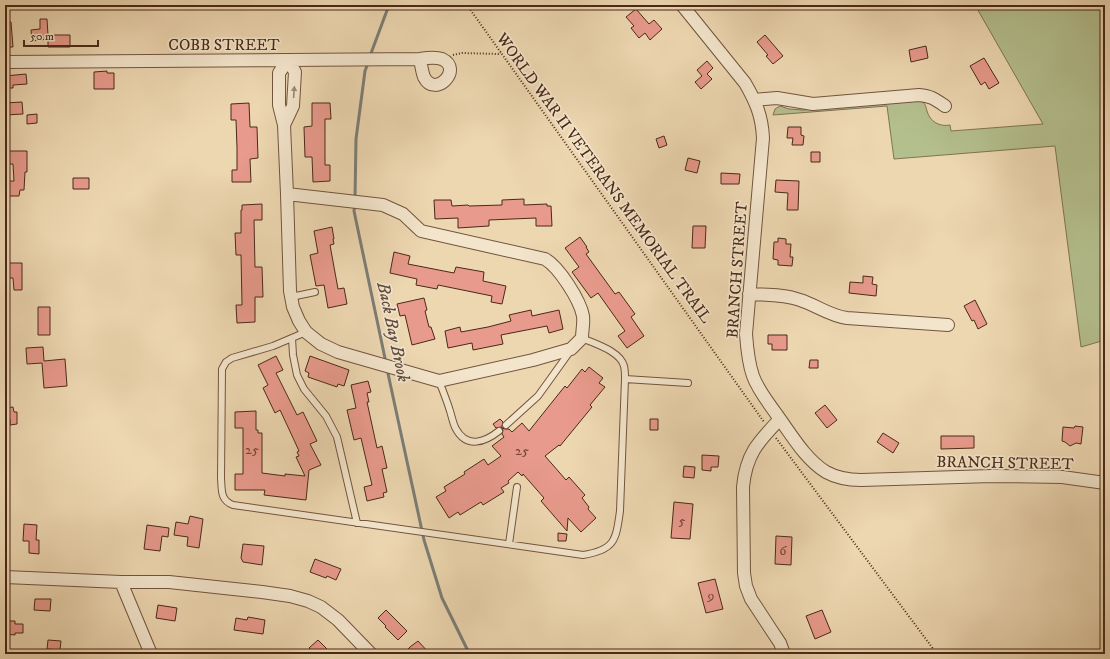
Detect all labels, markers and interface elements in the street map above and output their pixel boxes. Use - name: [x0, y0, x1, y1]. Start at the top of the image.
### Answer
- scale bar: [24, 22, 98, 48]
- street label: WORLD WAR II VETERANS MEMORIAL TRAIL: [491, 28, 716, 327]
- text: 50 m: [30, 29, 54, 44]
- street label: COBB STREET: [168, 35, 280, 55]
- one-way arrow: [290, 86, 297, 98]
- street label: BRANCH STREET: [722, 201, 752, 339]
- water label: Back Bay Brook: [371, 279, 414, 385]
- house number: 25: [245, 441, 259, 459]
- house number: 25: [515, 442, 529, 460]
- street label: BRANCH STREET: [936, 452, 1074, 474]
- house number: 5: [679, 512, 686, 530]
- house number: 6: [779, 542, 787, 560]
- house number: 9: [707, 587, 715, 605]

